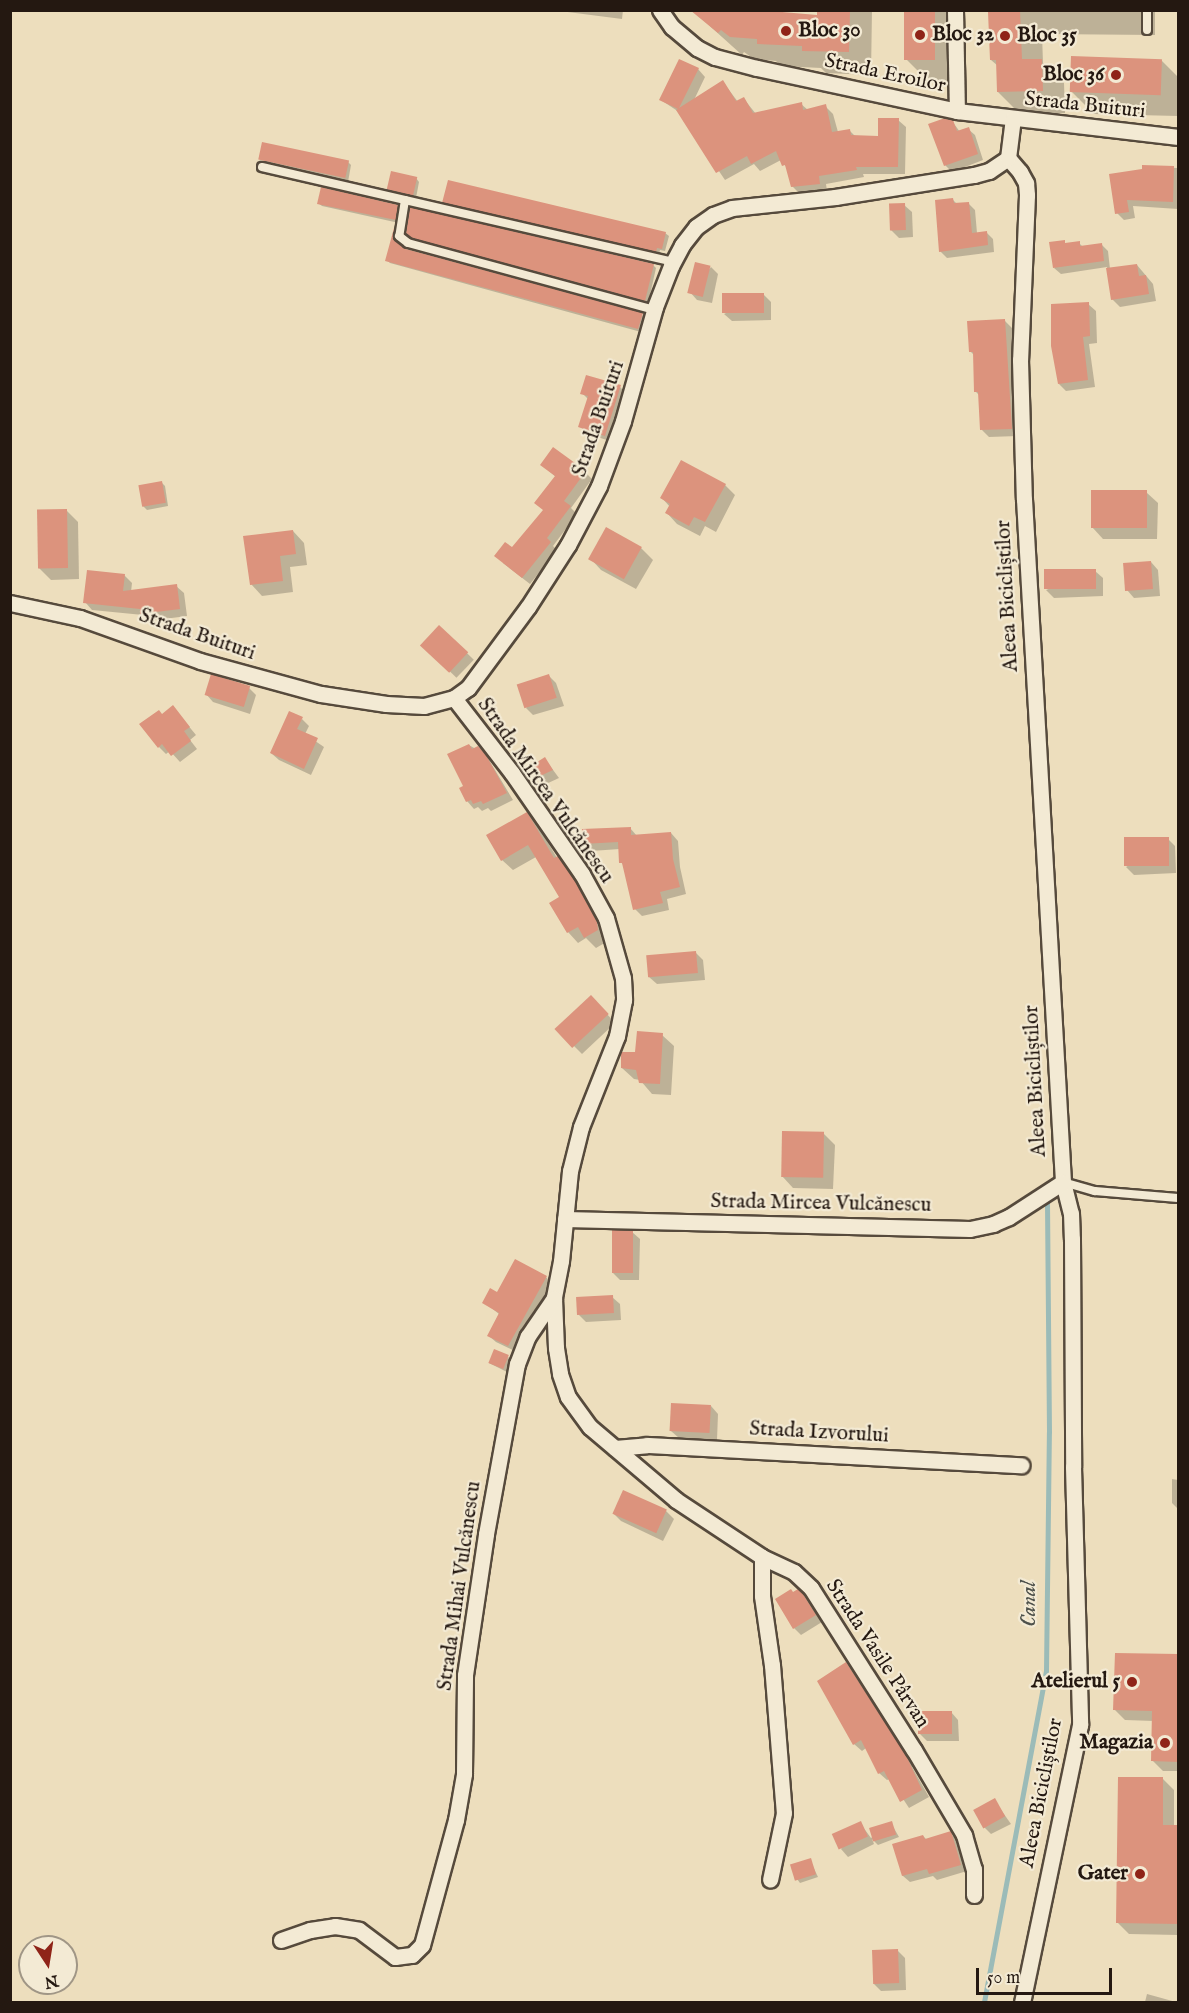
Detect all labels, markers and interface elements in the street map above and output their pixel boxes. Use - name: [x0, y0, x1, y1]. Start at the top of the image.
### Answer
- place label: Bloc 30: [798, 18, 861, 44]
- place label: Bloc 32: [932, 22, 994, 48]
- place label: Bloc 35: [1017, 23, 1077, 49]
- marker: Bloc 30: [779, 24, 793, 38]
- marker: Bloc 32: [913, 28, 927, 42]
- marker: Bloc 35: [998, 29, 1012, 43]
- street label: Strada Eroilor: [822, 49, 948, 99]
- place label: Bloc 36: [1043, 62, 1104, 88]
- marker: Bloc 36: [1109, 68, 1123, 82]
- street label: Strada Buituri: [1023, 87, 1147, 125]
- street label: Strada Buituri: [567, 358, 631, 480]
- street label: Aleea Bicicliștilor: [991, 519, 1025, 673]
- street label: Strada Buituri: [136, 603, 258, 667]
- street label: Strada Mircea Vulcănescu: [471, 693, 619, 889]
- street label: Aleea Bicicliștilor: [1019, 1004, 1053, 1158]
- street label: Strada Mircea Vulcănescu: [710, 1189, 932, 1219]
- street label: Strada Izvorului: [749, 1417, 889, 1449]
- street label: Strada Mihai Vulcănescu: [433, 1480, 487, 1692]
- street label: Strada Vasile Pârvan: [820, 1575, 934, 1733]
- water label: Canal: [1017, 1581, 1043, 1627]
- place label: Atelierul 5: [1031, 1669, 1120, 1695]
- marker: Atelierul 5: [1125, 1675, 1139, 1689]
- street label: Aleea Bicicliștilor: [1015, 1716, 1069, 1870]
- place label: Magazia: [1079, 1730, 1153, 1756]
- marker: Magazia: [1158, 1736, 1172, 1750]
- place label: Gater: [1078, 1861, 1128, 1887]
- marker: Gater: [1133, 1867, 1147, 1881]
- north arrow: [18, 1935, 78, 1995]
- scale bar: [979, 1956, 1116, 1994]
- text: 50 m: [987, 1967, 1020, 1990]
- text: N: [42, 1969, 60, 1992]

